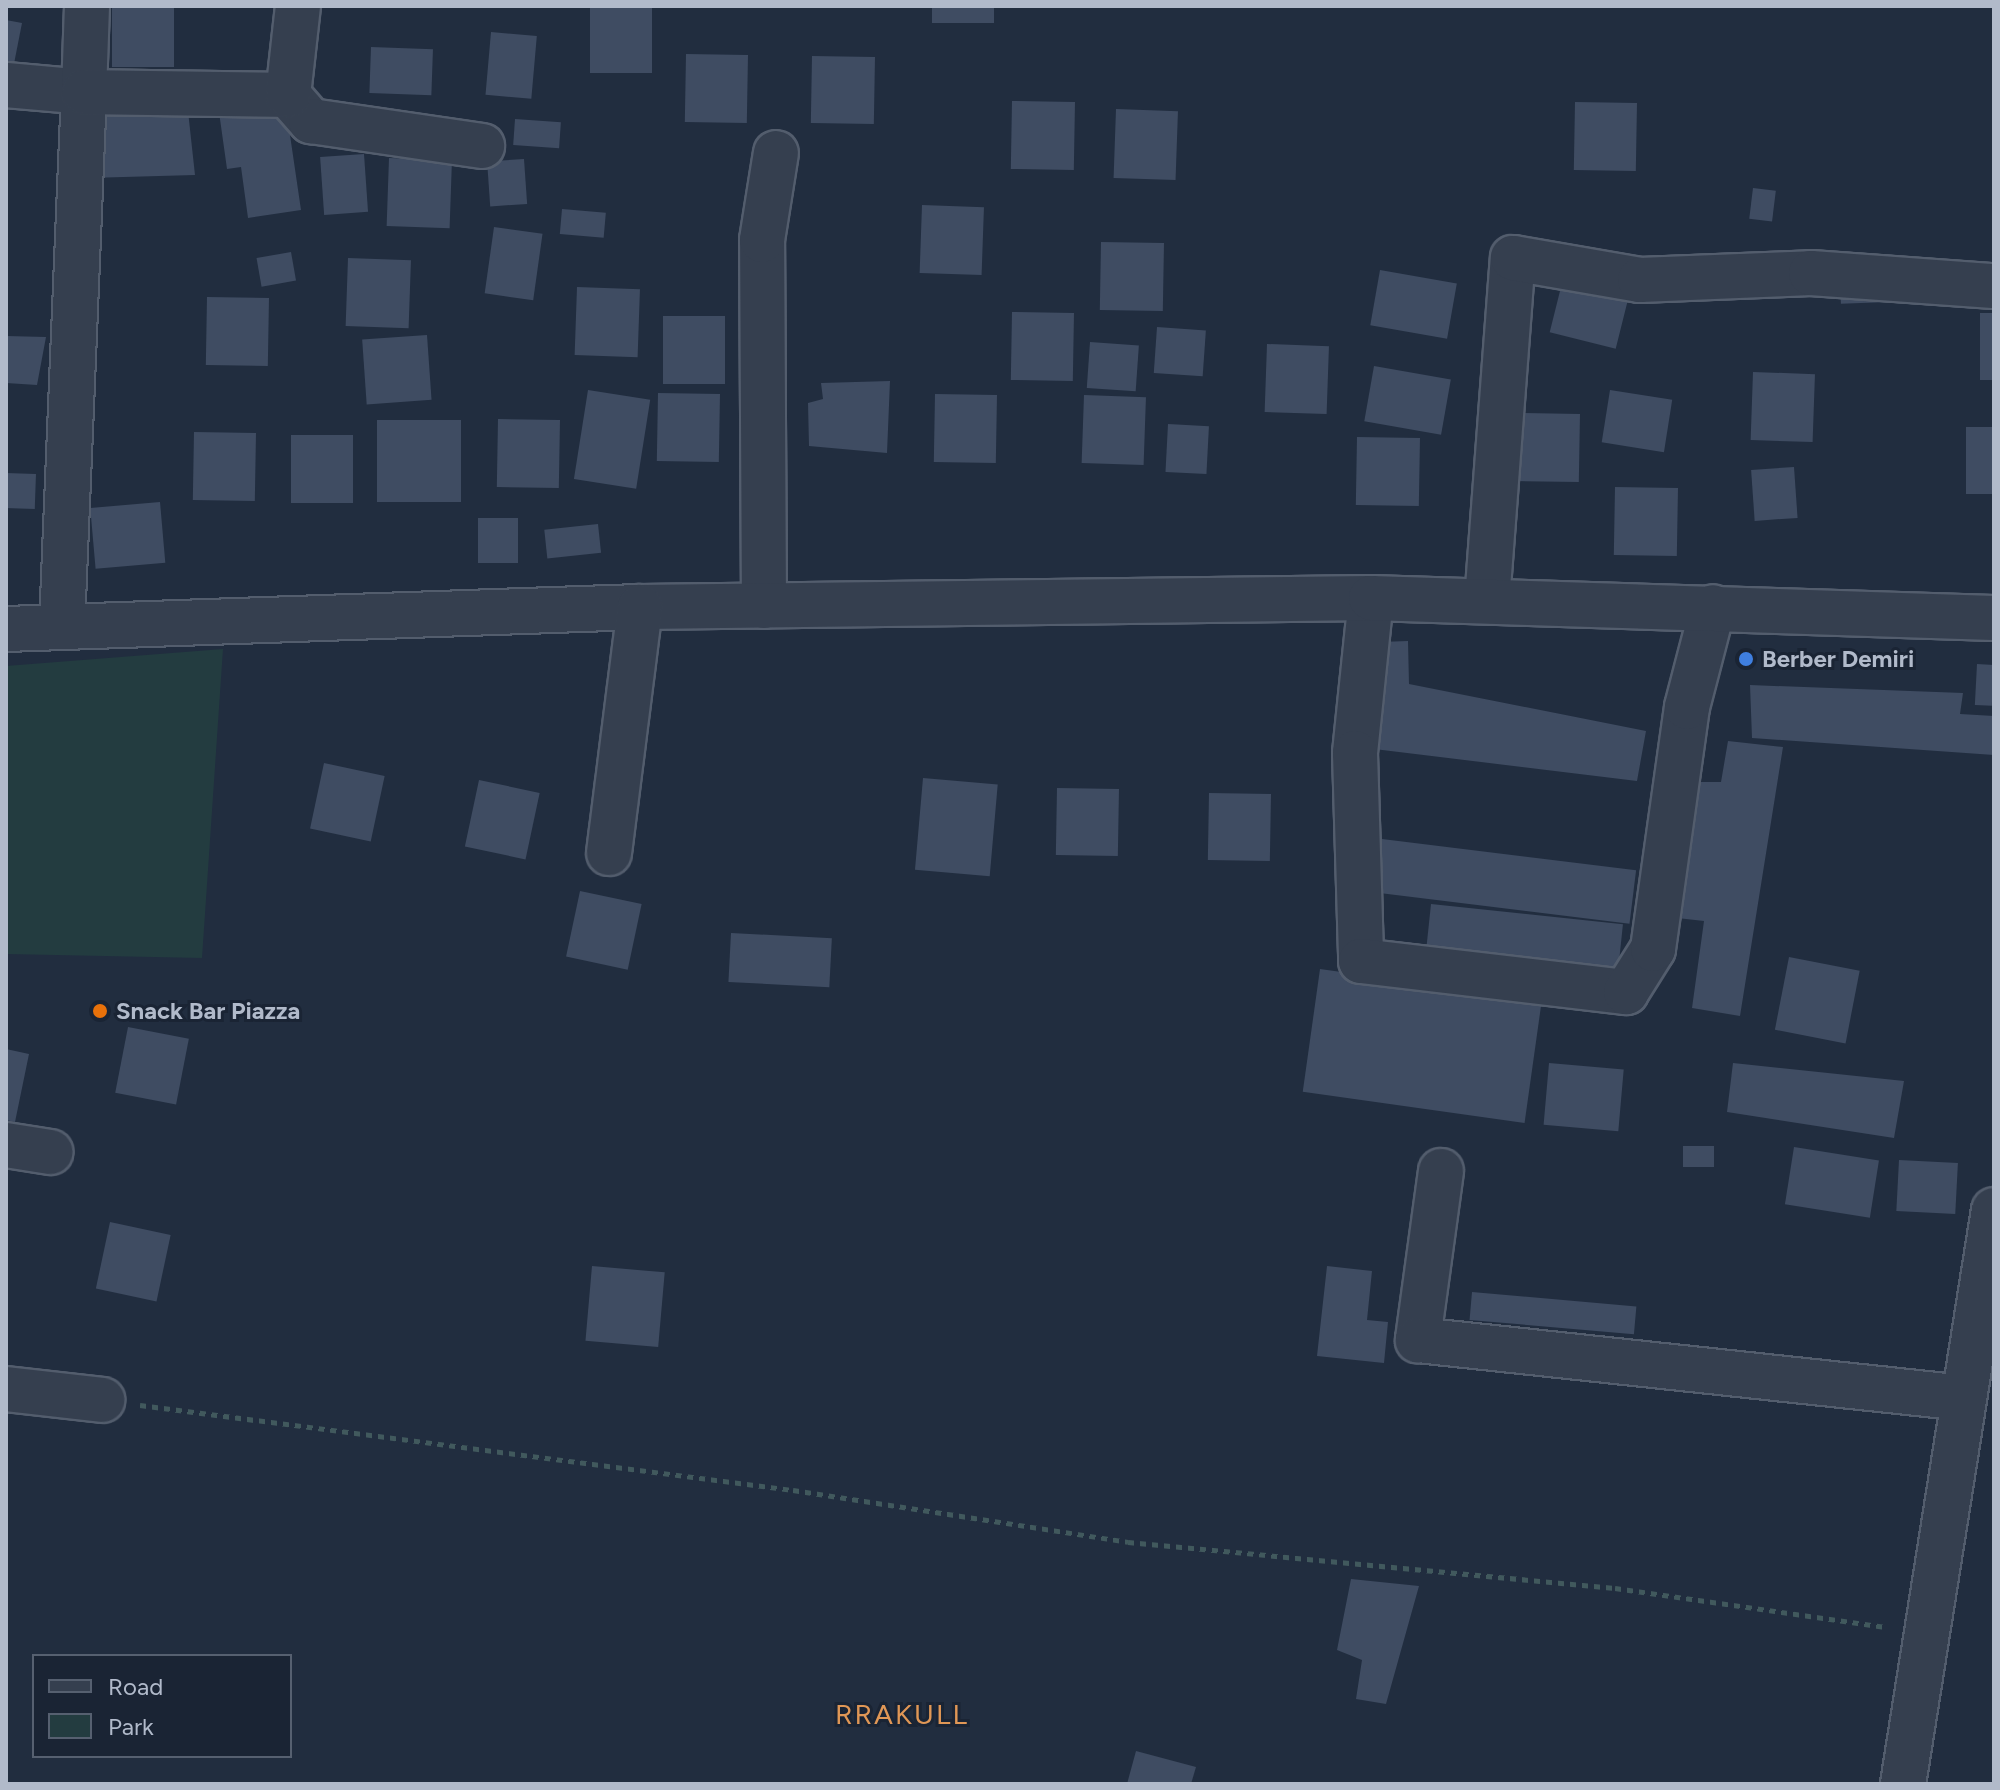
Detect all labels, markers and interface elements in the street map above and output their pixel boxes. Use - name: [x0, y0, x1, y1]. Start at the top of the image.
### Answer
- place label: Berber Demiri: [1762, 645, 1914, 673]
- marker: Berber Demiri: [1737, 650, 1755, 668]
- place label: Snack Bar Piazza: [116, 997, 300, 1025]
- marker: Snack Bar Piazza: [91, 1002, 109, 1020]
- legend: [32, 1654, 292, 1758]
- text: Road: [108, 1672, 163, 1701]
- district label: RRAKULL: [835, 1697, 969, 1731]
- text: Park: [108, 1712, 154, 1741]

